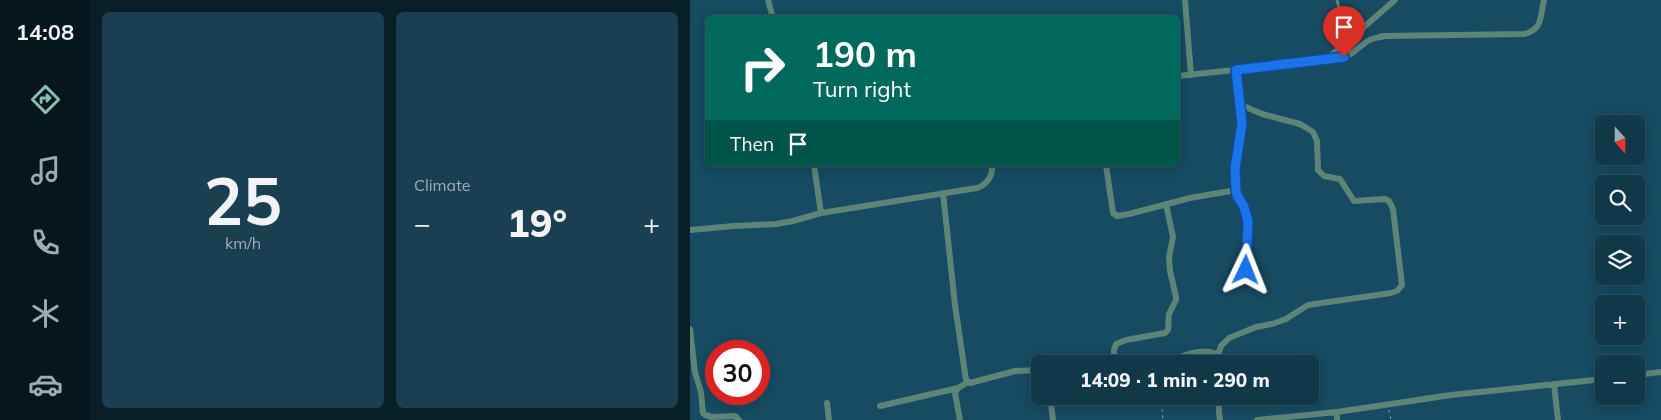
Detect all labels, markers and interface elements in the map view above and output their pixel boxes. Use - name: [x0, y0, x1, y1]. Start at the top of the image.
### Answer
- pin: [1323, 6, 1365, 57]
- icon: arrive: [1330, 13, 1358, 41]
- text: 14:08: [16, 18, 74, 46]
- text: 190 m: [813, 32, 917, 76]
- icon: right: [730, 35, 795, 100]
- text: Turn right: [813, 75, 911, 103]
- icon: directions: [28, 82, 63, 117]
- north arrow: [1595, 115, 1645, 165]
- map controls: [1595, 115, 1645, 405]
- icon: arrive: [784, 130, 812, 158]
- text: Then: [730, 132, 774, 156]
- icon: music: [28, 153, 63, 188]
- text: 25: [204, 160, 282, 241]
- text: Climate: [414, 175, 470, 195]
- button: search: [1595, 175, 1645, 225]
- text: 19°: [507, 199, 567, 247]
- text: −: [414, 206, 431, 241]
- text: +: [643, 206, 660, 241]
- icon: phone: [28, 225, 63, 260]
- text: km/h: [225, 233, 261, 253]
- button: layers: [1595, 235, 1645, 285]
- position arrow: [1219, 243, 1271, 295]
- button: +: [1595, 295, 1645, 345]
- icon: climate: [28, 296, 63, 331]
- speed limit sign: 30: [705, 340, 770, 405]
- button: −: [1595, 355, 1645, 405]
- icon: car: [28, 367, 63, 402]
- text: 14:09 · 1 min · 290 m: [1080, 368, 1270, 392]

